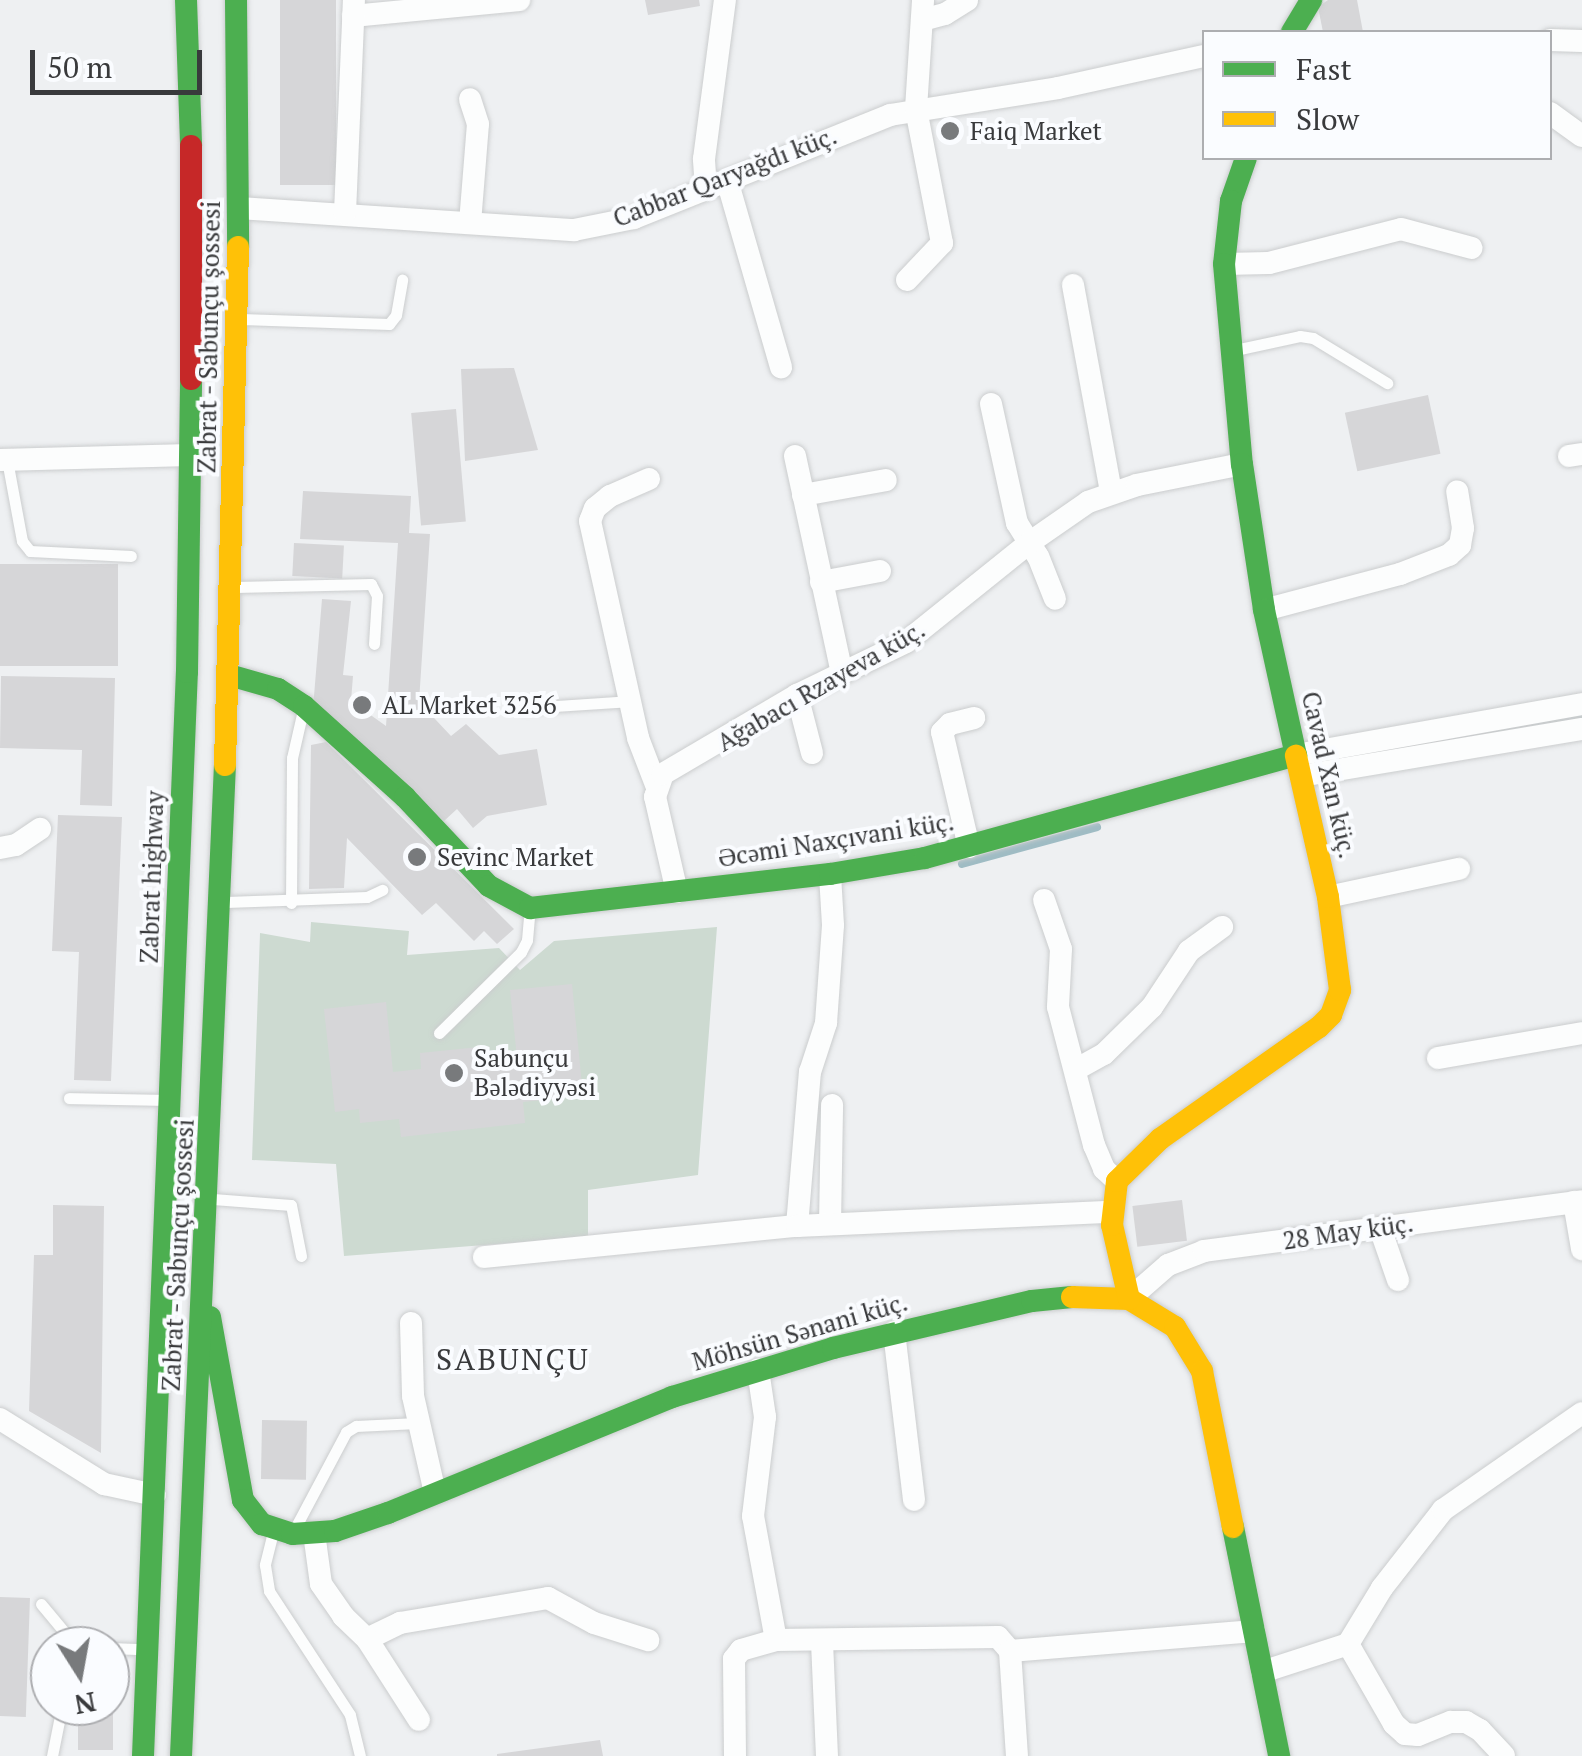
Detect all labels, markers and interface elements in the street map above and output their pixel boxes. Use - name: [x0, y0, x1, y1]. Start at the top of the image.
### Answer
- scale bar: [35, 30, 208, 92]
- legend: [1202, 30, 1552, 160]
- text: 50 m: [47, 47, 112, 87]
- text: Fast: [1296, 49, 1352, 89]
- text: Slow: [1296, 99, 1359, 139]
- place label: Faiq Market: [970, 116, 1102, 146]
- street label: Cabbar Qaryağdı küç.: [609, 120, 841, 234]
- marker: Faiq Market: [939, 120, 961, 142]
- street label: Zabrat - Sabunçu şossesi: [192, 200, 226, 474]
- street label: Ağabacı Rzayeva küç.: [712, 614, 930, 758]
- street label: Cavad Xan küç.: [1295, 689, 1363, 861]
- place label: AL Market 3256: [382, 690, 557, 720]
- marker: AL Market 3256: [351, 694, 373, 716]
- street label: Zabrat highway: [134, 790, 170, 964]
- street label: Əcəmi Naxçıvani küç.: [716, 807, 956, 873]
- place label: Sevinc Market: [437, 842, 594, 872]
- marker: Sevinc Market: [406, 846, 428, 868]
- place label: Sabunçu Bələdiyyəsi: [474, 1044, 596, 1103]
- marker: Sabunçu Bələdiyyəsi: [443, 1062, 465, 1084]
- street label: Zabrat - Sabunçu şossesi: [156, 1117, 200, 1393]
- street label: 28 May küç.: [1281, 1208, 1415, 1256]
- street label: Möhsün Sənani küç.: [689, 1287, 911, 1377]
- district label: SABUNÇU: [436, 1341, 590, 1377]
- north arrow: [30, 1626, 130, 1726]
- text: N: [71, 1684, 99, 1724]

